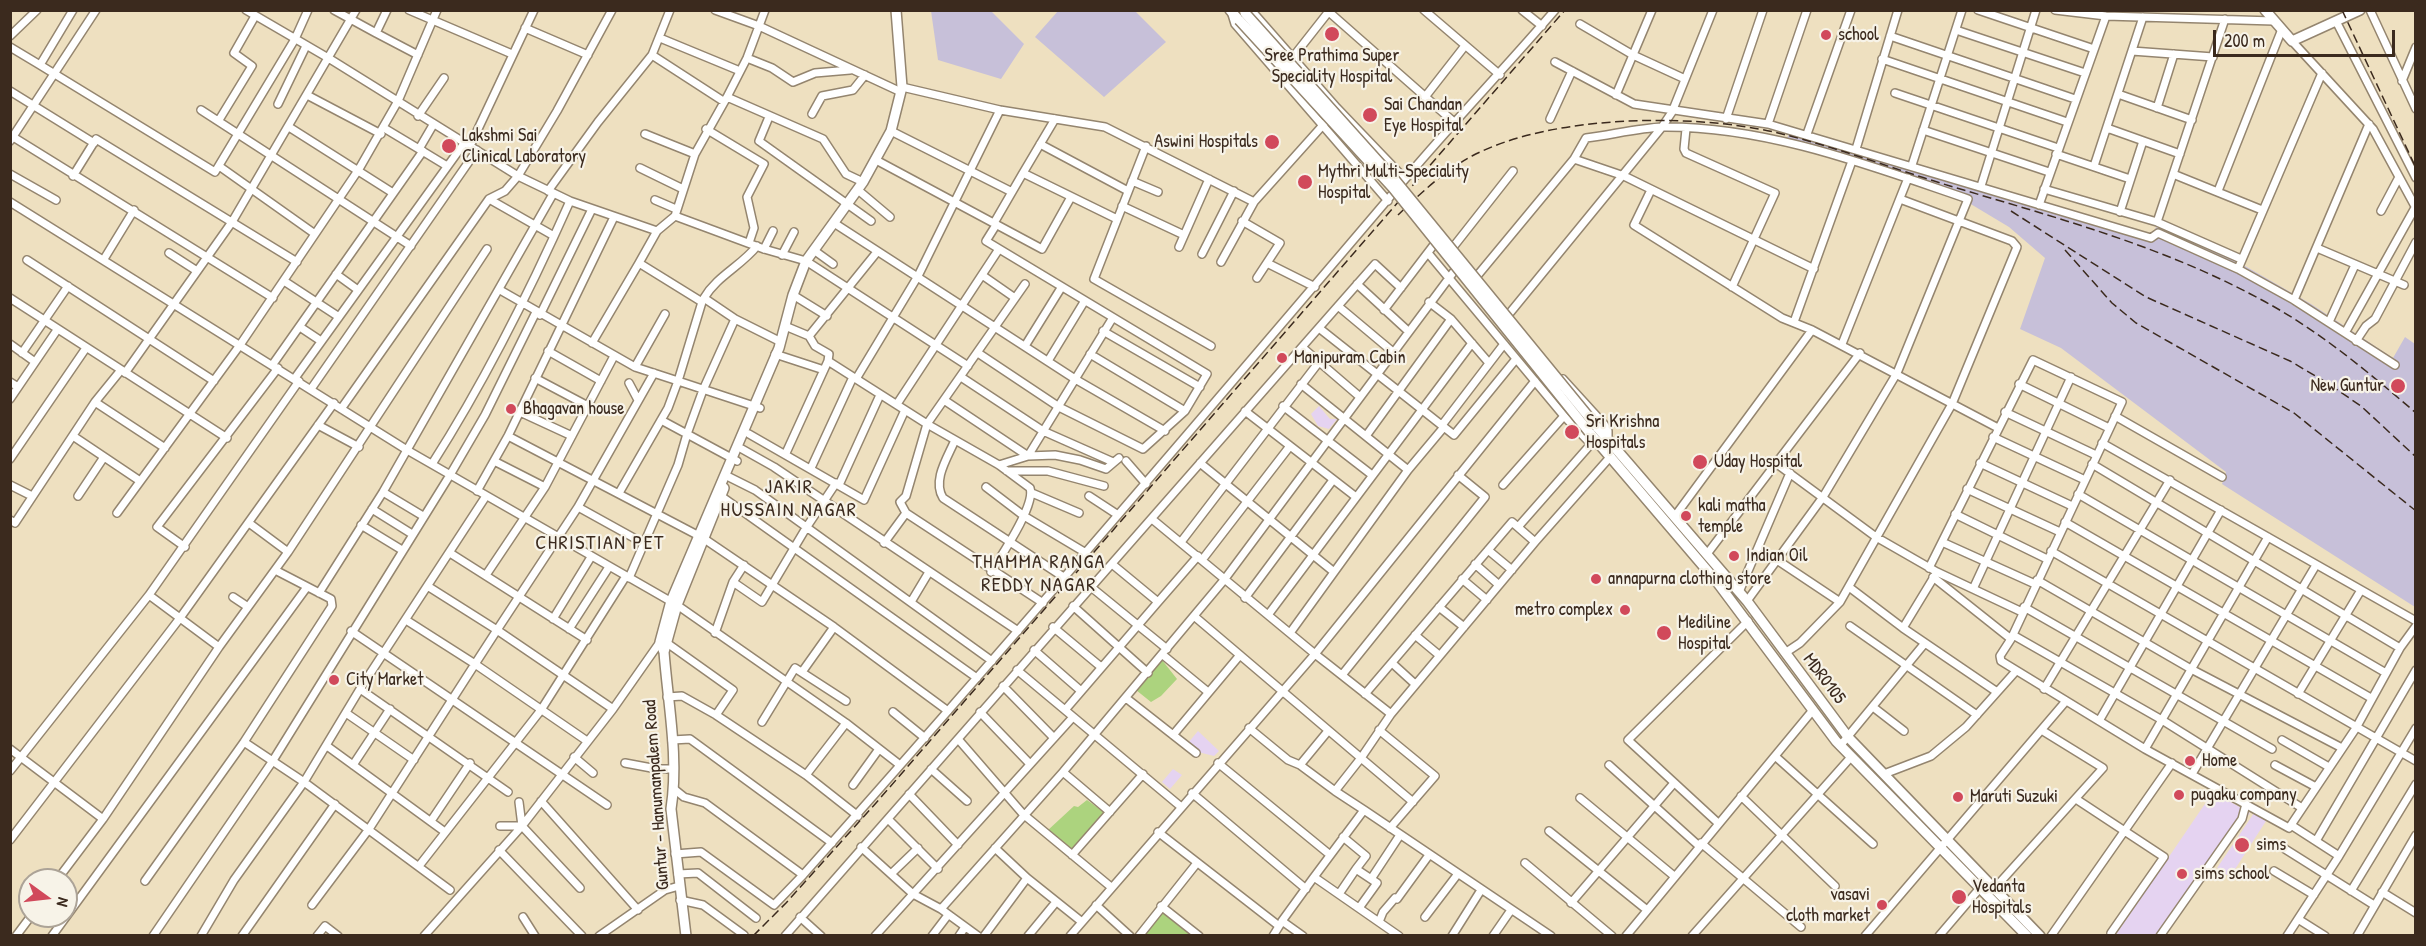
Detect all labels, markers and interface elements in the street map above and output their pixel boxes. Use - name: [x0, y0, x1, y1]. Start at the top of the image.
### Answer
- scale bar: [2216, 18, 2398, 56]
- place label: school: [1838, 24, 1879, 46]
- marker: Sree Prathima Super Speciality Hospital: [1323, 25, 1341, 43]
- marker: school: [1819, 28, 1833, 42]
- text: 200 m: [2224, 28, 2265, 53]
- place label: Sree Prathima Super Speciality Hospital: [1265, 45, 1399, 88]
- place label: Sai Chandan Eye Hospital: [1384, 94, 1463, 136]
- marker: Sai Chandan Eye Hospital: [1361, 106, 1379, 124]
- place label: Lakshmi Sai Clinical Laboratory: [462, 125, 586, 168]
- place label: Aswini Hospitals: [1154, 131, 1258, 153]
- marker: Aswini Hospitals: [1263, 133, 1281, 151]
- marker: Lakshmi Sai Clinical Laboratory: [440, 137, 458, 155]
- place label: Mythri Multi-Speciality Hospital: [1318, 161, 1469, 204]
- marker: Mythri Multi-Speciality Hospital: [1296, 173, 1314, 191]
- place label: Manipuram Cabin: [1294, 347, 1406, 369]
- marker: Manipuram Cabin: [1275, 351, 1289, 365]
- place label: New Guntur: [2310, 375, 2384, 397]
- marker: New Guntur: [2389, 377, 2407, 395]
- place label: Bhagavan house: [523, 398, 624, 420]
- marker: Bhagavan house: [504, 402, 518, 416]
- place label: Sri Krishna Hospitals: [1586, 411, 1659, 454]
- marker: Sri Krishna Hospitals: [1563, 423, 1581, 441]
- place label: Uday Hospital: [1714, 451, 1802, 473]
- marker: Uday Hospital: [1691, 453, 1709, 471]
- district label: JAKIR HUSSAIN NAGAR: [721, 476, 857, 523]
- place label: kali matha temple: [1698, 495, 1766, 538]
- marker: kali matha temple: [1679, 509, 1693, 523]
- district label: CHRISTIAN PET: [535, 532, 665, 556]
- place label: Indian Oil: [1746, 545, 1808, 567]
- marker: Indian Oil: [1727, 549, 1741, 563]
- district label: THAMMA RANGA REDDY NAGAR: [972, 551, 1106, 598]
- place label: annapurna clothing store: [1608, 568, 1771, 590]
- marker: annapurna clothing store: [1589, 572, 1603, 586]
- place label: metro complex: [1515, 599, 1613, 621]
- marker: metro complex: [1618, 603, 1632, 617]
- place label: Mediline Hospital: [1678, 612, 1731, 654]
- marker: Mediline Hospital: [1655, 624, 1673, 642]
- street label: MDR0105: [1798, 649, 1850, 709]
- place label: City Market: [346, 669, 423, 691]
- marker: City Market: [327, 673, 341, 687]
- street label: Guntur - Hanumanpalem Road: [640, 699, 674, 891]
- place label: Home: [2202, 750, 2237, 772]
- marker: Home: [2183, 754, 2197, 768]
- place label: pugaku company: [2191, 784, 2297, 806]
- place label: Maruti Suzuki: [1970, 786, 2058, 808]
- marker: pugaku company: [2172, 788, 2186, 802]
- marker: Maruti Suzuki: [1951, 790, 1965, 804]
- place label: sims: [2256, 834, 2286, 856]
- marker: sims: [2233, 836, 2251, 854]
- place label: sims school: [2194, 863, 2269, 885]
- marker: sims school: [2175, 867, 2189, 881]
- north arrow: [18, 868, 78, 928]
- place label: Vedanta Hospitals: [1972, 876, 2031, 918]
- place label: vasavi cloth market: [1786, 884, 1870, 926]
- marker: Vedanta Hospitals: [1950, 888, 1968, 906]
- text: N: [52, 895, 75, 909]
- marker: vasavi cloth market: [1875, 898, 1889, 912]

